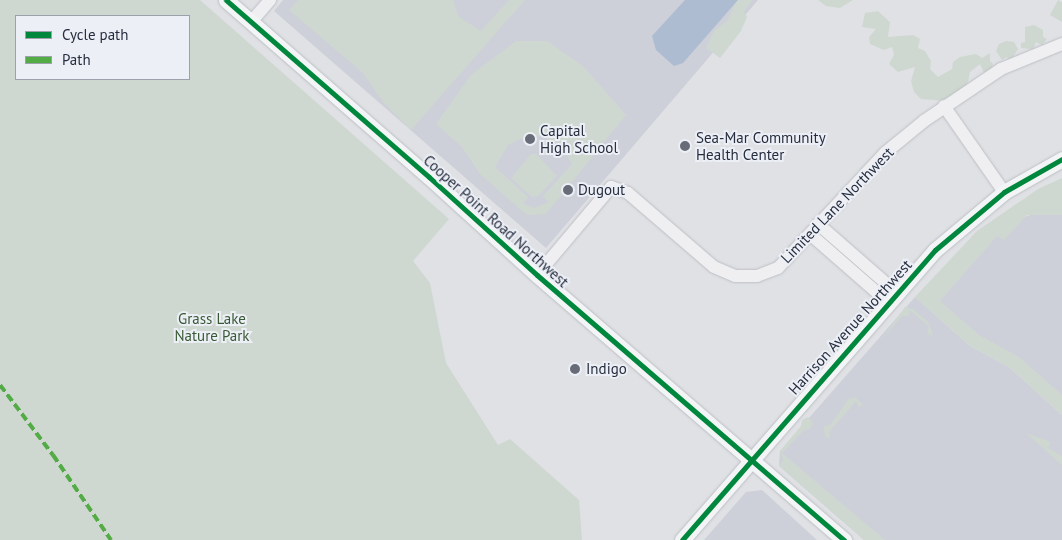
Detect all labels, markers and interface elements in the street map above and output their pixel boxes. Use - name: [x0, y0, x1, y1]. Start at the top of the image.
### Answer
- legend: [15, 15, 190, 80]
- text: Cycle path: [62, 25, 128, 44]
- text: Path: [62, 50, 91, 69]
- place label: Capital High School: [540, 121, 618, 156]
- place label: Sea-Mar Community Health Center: [696, 128, 826, 163]
- marker: Capital High School: [524, 133, 536, 145]
- marker: Sea-Mar Community Health Center: [678, 139, 692, 153]
- street label: Limited Lane Northwest: [777, 143, 897, 267]
- street label: Cooper Point Road Northwest: [420, 151, 572, 291]
- place label: Dugout: [578, 181, 625, 199]
- marker: Dugout: [562, 184, 574, 196]
- street label: Harrison Avenue Northwest: [784, 256, 916, 398]
- park label: Grass Lake Nature Park: [174, 309, 250, 344]
- place label: Indigo: [586, 360, 627, 378]
- marker: Indigo: [568, 362, 582, 376]

